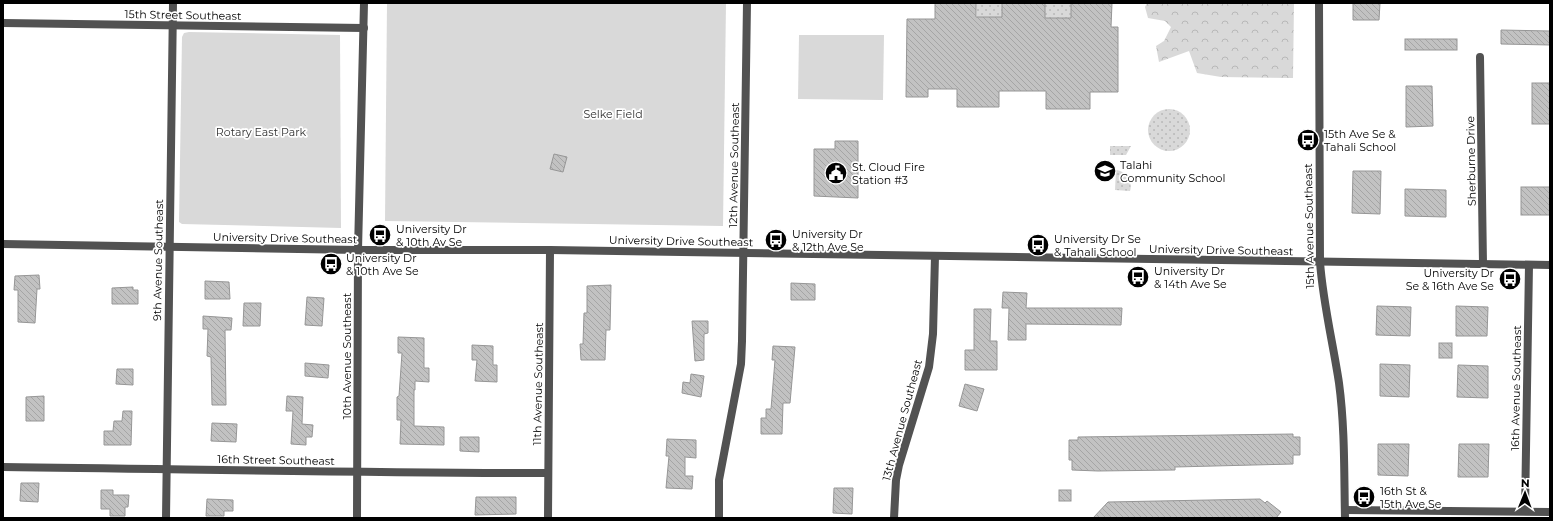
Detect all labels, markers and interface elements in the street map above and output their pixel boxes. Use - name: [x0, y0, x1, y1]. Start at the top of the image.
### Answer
- street label: 15th Street Southeast: [124, 7, 242, 23]
- street label: 12th Avenue Southeast: [726, 102, 742, 228]
- park label: Selke Field: [583, 107, 643, 121]
- street label: Sherburne Drive: [1463, 115, 1479, 206]
- park label: Rotary East Park: [216, 125, 307, 139]
- bus stop icon: 15th Ave Se & Tahali School: [1295, 127, 1321, 153]
- place label: 15th Ave Se & Tahali School: [1324, 127, 1396, 154]
- school or university icon: Talahi Community School: [1092, 158, 1118, 184]
- place label: Talahi Community School: [1120, 158, 1225, 185]
- public building icon: St. Cloud Fire Station #3: [823, 160, 849, 186]
- place label: St. Cloud Fire Station #3: [852, 160, 925, 187]
- street label: 15th Avenue Southeast: [1301, 163, 1317, 289]
- street label: 9th Avenue Southeast: [150, 198, 166, 321]
- bus stop icon: University Dr & 10th Av Se: [367, 222, 393, 248]
- place label: University Dr & 10th Av Se: [396, 222, 467, 249]
- bus stop icon: University Dr & 12th Ave Se: [763, 227, 789, 253]
- place label: University Dr & 12th Ave Se: [792, 227, 864, 254]
- street label: University Drive Southeast: [213, 230, 358, 246]
- bus stop icon: University Dr Se & Tahali School: [1025, 232, 1051, 258]
- place label: University Dr Se & Tahali School: [1054, 232, 1141, 259]
- street label: University Drive Southeast: [609, 233, 754, 249]
- street label: University Drive Southeast: [1149, 242, 1294, 258]
- bus stop icon: University Dr & 10th Ave Se: [318, 251, 344, 277]
- place label: University Dr & 10th Ave Se: [346, 251, 419, 278]
- bus stop icon: University Dr & 14th Ave Se: [1125, 264, 1151, 290]
- place label: University Dr & 14th Ave Se: [1154, 264, 1227, 291]
- place label: University Dr Se & 16th Ave Se: [1406, 266, 1494, 293]
- bus stop icon: University Dr Se & 16th Ave Se: [1497, 266, 1523, 292]
- street label: 10th Avenue Southeast: [340, 292, 354, 419]
- street label: 11th Avenue Southeast: [530, 322, 546, 446]
- street label: 16th Avenue Southeast: [1508, 325, 1524, 451]
- street label: 13th Avenue Southeast: [879, 357, 925, 482]
- street label: 16th Street Southeast: [217, 452, 335, 468]
- north arrow: [1505, 473, 1545, 513]
- text: N: [1521, 476, 1530, 490]
- bus stop icon: 16th St & 15th Ave Se: [1351, 484, 1377, 510]
- place label: 16th St & 15th Ave Se: [1380, 484, 1442, 511]

